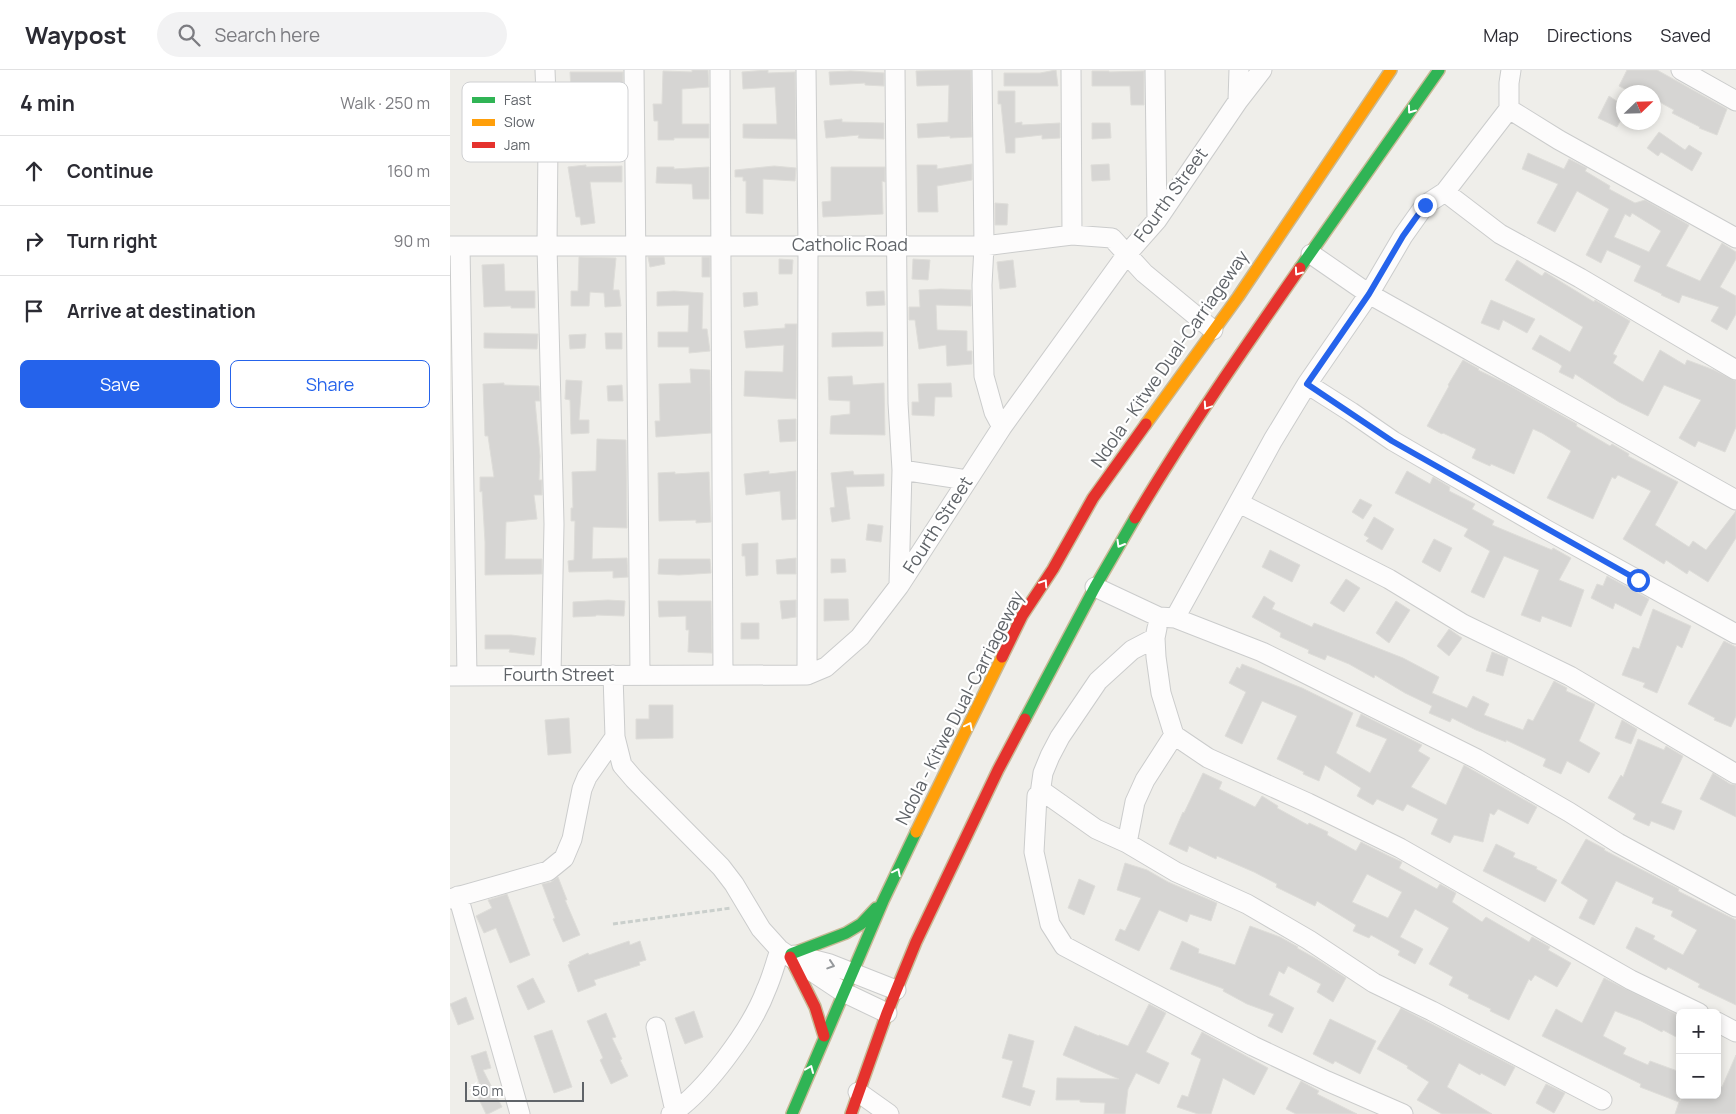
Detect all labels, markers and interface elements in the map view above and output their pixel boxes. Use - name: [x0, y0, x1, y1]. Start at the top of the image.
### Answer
- search box: [157, 12, 507, 57]
- text: Waypost: [25, 18, 127, 51]
- icon: search: [175, 21, 203, 49]
- text: Search here: [215, 22, 320, 48]
- text: Map: [1483, 23, 1519, 47]
- text: Directions: [1547, 23, 1632, 47]
- text: Saved: [1660, 23, 1711, 47]
- legend: [462, 82, 628, 162]
- north arrow: [1616, 85, 1661, 130]
- text: 4 min: [20, 89, 75, 117]
- text: Fast: [504, 90, 532, 109]
- text: Walk · 250 m: [340, 92, 430, 114]
- one-way arrow: [1408, 104, 1416, 113]
- text: Slow: [504, 112, 535, 131]
- text: Jam: [504, 135, 530, 154]
- street label: Fourth Street: [1128, 142, 1213, 246]
- icon: ahead: [20, 157, 48, 185]
- text: Continue: [67, 158, 153, 184]
- text: 160 m: [387, 160, 430, 182]
- route end: [1414, 194, 1437, 217]
- icon: right: [20, 227, 48, 255]
- text: Turn right: [67, 228, 157, 254]
- text: 90 m: [394, 230, 430, 252]
- street label: Catholic Road: [792, 232, 908, 256]
- street label: Ndola - Kitwe Dual-Carriageway: [1085, 245, 1254, 472]
- one-way arrow: [1295, 266, 1304, 276]
- icon: arrive: [20, 297, 48, 325]
- text: Arrive at destination: [67, 298, 256, 324]
- button: Save: [20, 360, 220, 408]
- button: Share: [230, 360, 430, 408]
- one-way arrow: [1203, 401, 1213, 410]
- street label: Fourth Street: [897, 471, 977, 578]
- one-way arrow: [1117, 538, 1127, 547]
- route start: [1627, 569, 1650, 592]
- one-way arrow: [1038, 579, 1047, 588]
- street label: Ndola - Kitwe Dual-Carriageway: [889, 586, 1029, 829]
- street label: Fourth Street: [504, 662, 615, 686]
- one-way arrow: [963, 723, 973, 732]
- one-way arrow: [891, 868, 901, 877]
- one-way arrow: [826, 959, 835, 969]
- map controls: [1676, 1009, 1721, 1099]
- button: +: [1676, 1009, 1721, 1054]
- button: −: [1676, 1054, 1721, 1099]
- one-way arrow: [804, 1065, 815, 1074]
- scale bar: [465, 1079, 584, 1102]
- text: 50 m: [472, 1081, 503, 1100]

